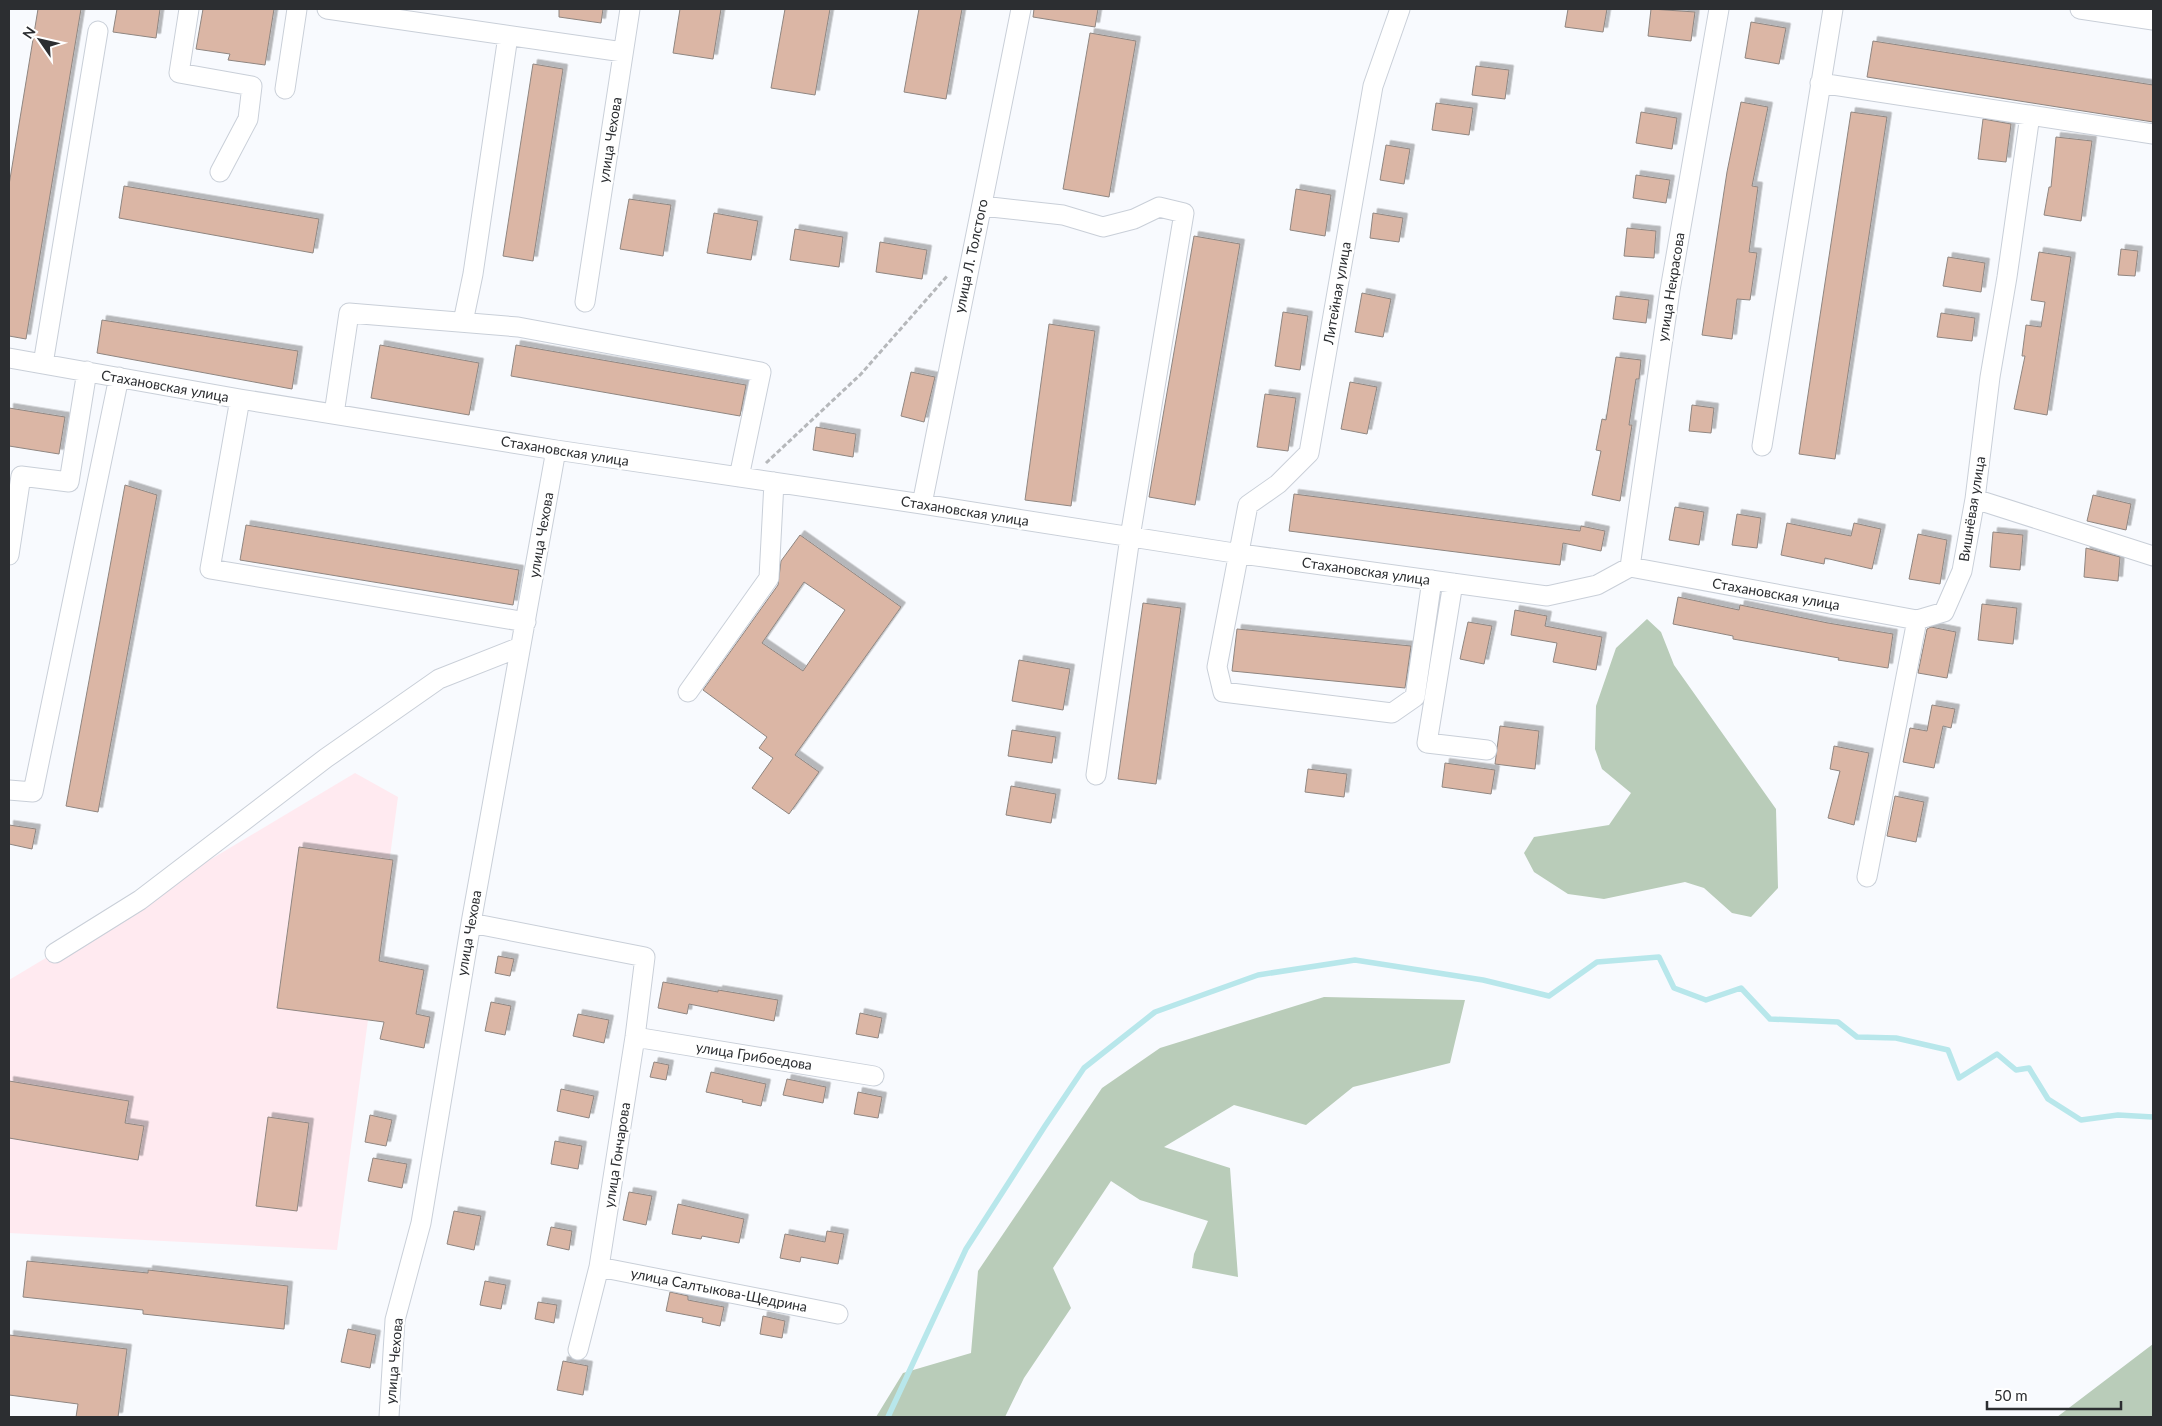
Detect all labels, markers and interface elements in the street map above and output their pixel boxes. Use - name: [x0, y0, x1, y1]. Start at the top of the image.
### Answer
- north arrow: [15, 15, 65, 65]
- text: N: [19, 23, 39, 42]
- street label: улица Чехова: [594, 96, 625, 184]
- street label: улица Л. Толстого: [950, 197, 991, 314]
- street label: улица Некрасова: [1653, 231, 1688, 343]
- street label: Литейная улица: [1319, 240, 1354, 347]
- street label: Стахановская улица: [100, 366, 230, 405]
- street label: Стахановская улица: [500, 432, 630, 469]
- street label: Вишнёвая улица: [1955, 455, 1988, 563]
- street label: улица Чехова: [525, 491, 556, 579]
- street label: Стахановская улица: [900, 492, 1030, 529]
- street label: Стахановская улица: [1301, 553, 1431, 588]
- street label: Стахановская улица: [1711, 574, 1841, 613]
- street label: улица Чехова: [453, 889, 484, 977]
- street label: улица Грибоедова: [695, 1038, 813, 1073]
- street label: улица Гончарова: [600, 1101, 633, 1209]
- street label: улица Салтыкова-Щедрина: [629, 1264, 809, 1315]
- street label: улица Чехова: [381, 1317, 406, 1405]
- scale bar: [1987, 1378, 2121, 1410]
- text: 50 m: [1994, 1386, 2028, 1404]

